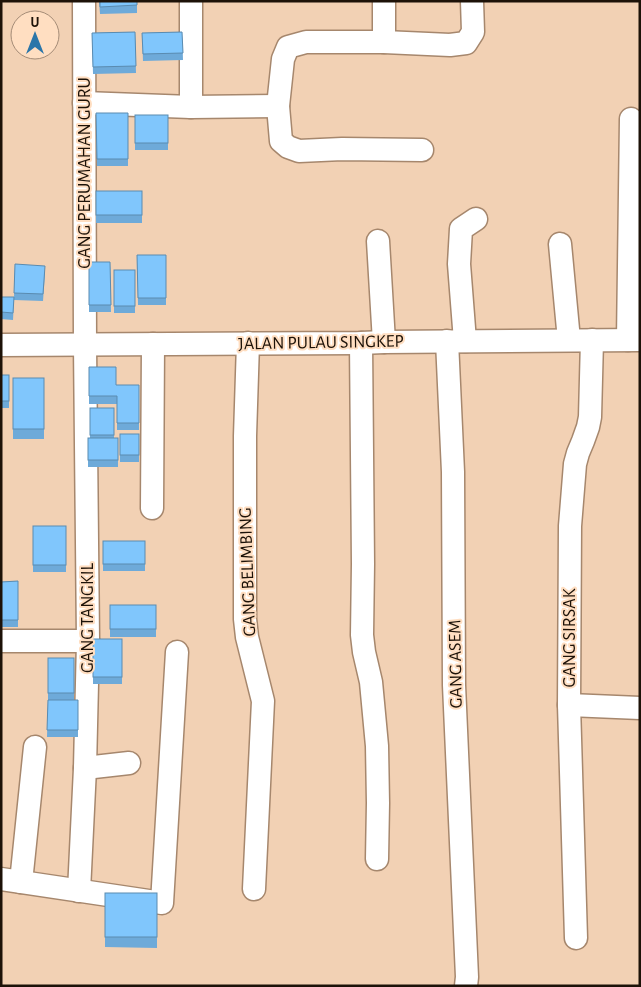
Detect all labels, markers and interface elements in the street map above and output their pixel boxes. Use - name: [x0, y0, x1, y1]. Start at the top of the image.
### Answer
- north arrow: [10, 10, 60, 60]
- text: U: [31, 16, 40, 30]
- street label: GANG PERUMAHAN GURU: [76, 77, 94, 269]
- street label: JALAN PULAU SINGKEP: [238, 333, 404, 353]
- street label: GANG BELIMBING: [237, 507, 259, 637]
- street label: GANG TANGKIL: [79, 562, 97, 673]
- street label: GANG SIRSAK: [561, 588, 579, 688]
- street label: GANG ASEM: [446, 619, 466, 709]

